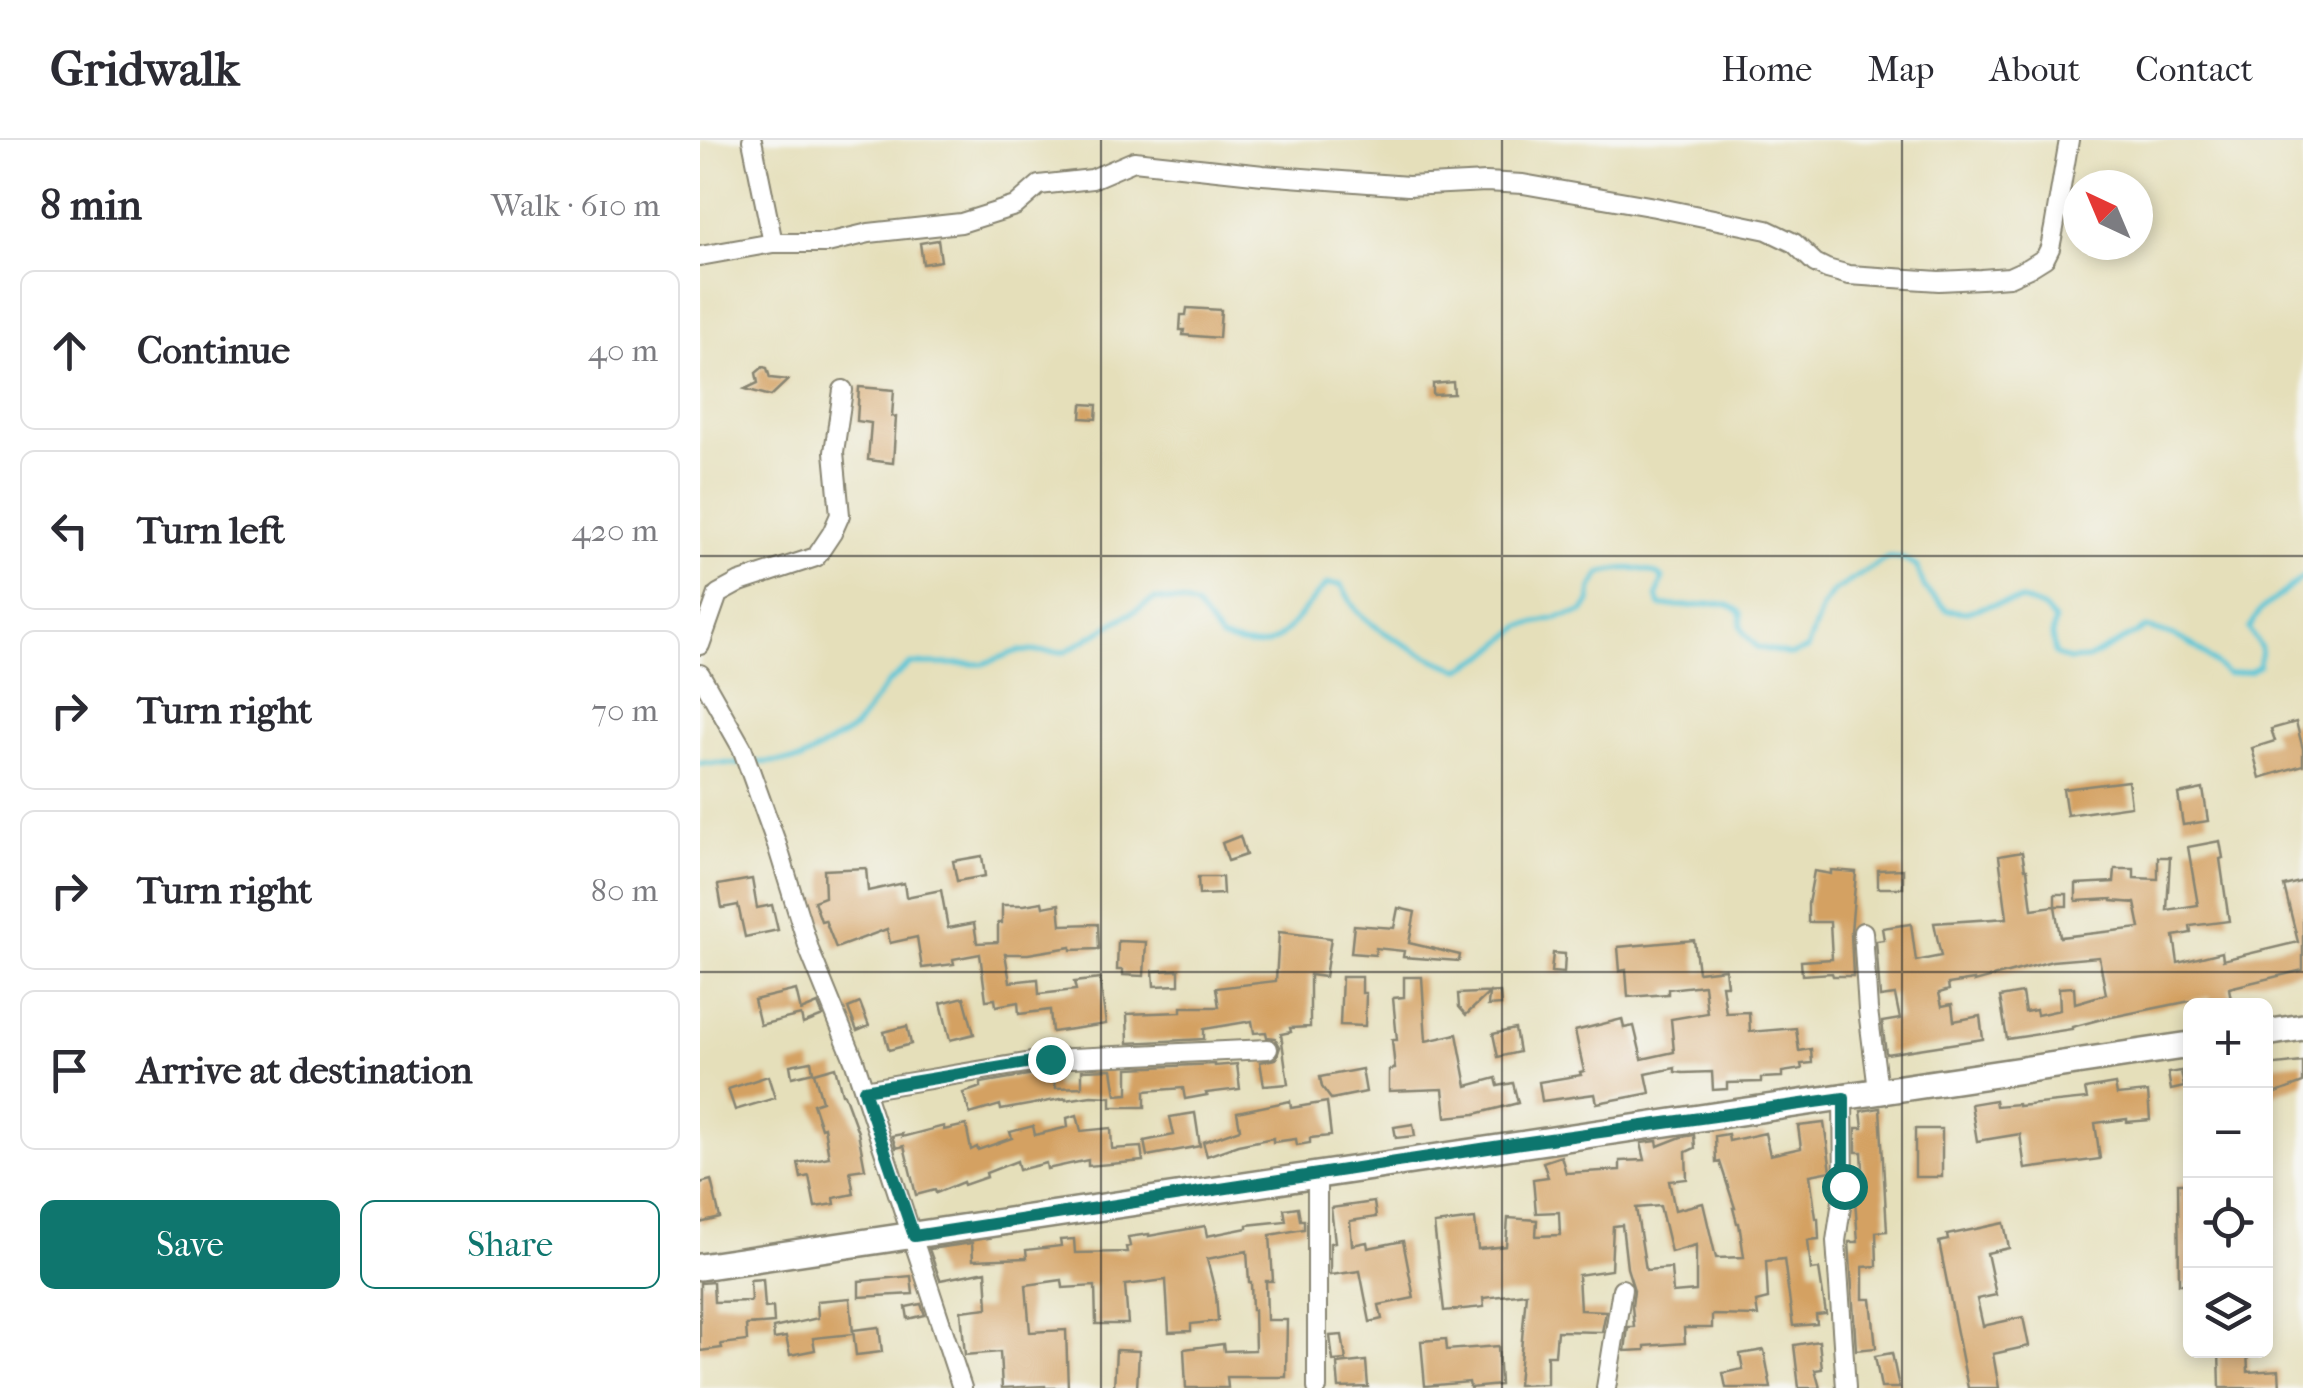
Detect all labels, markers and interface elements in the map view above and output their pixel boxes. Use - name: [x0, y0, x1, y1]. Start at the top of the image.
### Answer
- text: Gridwalk: [50, 41, 239, 97]
- text: Home: [1721, 49, 1812, 90]
- text: Map: [1867, 49, 1935, 90]
- text: About: [1990, 49, 2080, 90]
- text: Contact: [2135, 49, 2253, 90]
- north arrow: [2063, 170, 2153, 260]
- text: 8 min: [40, 181, 142, 230]
- text: Walk · 610 m: [491, 187, 660, 224]
- icon: ahead: [42, 323, 97, 378]
- text: Continue: [137, 328, 290, 373]
- text: 40 m: [588, 332, 658, 369]
- icon: left: [42, 503, 97, 558]
- text: Turn left: [137, 508, 285, 553]
- text: 420 m: [572, 512, 658, 549]
- icon: right: [42, 683, 97, 738]
- text: Turn right: [137, 688, 312, 733]
- text: 70 m: [592, 692, 658, 729]
- icon: right: [42, 863, 97, 918]
- text: Turn right: [137, 868, 312, 913]
- text: 80 m: [591, 872, 658, 909]
- map controls: [2183, 998, 2273, 1358]
- button: +: [2183, 998, 2273, 1088]
- route end: [1028, 1037, 1074, 1083]
- icon: arrive: [42, 1043, 97, 1098]
- text: Arrive at destination: [137, 1048, 473, 1093]
- button: −: [2183, 1088, 2273, 1178]
- route start: [1822, 1164, 1868, 1210]
- button: locate: [2183, 1178, 2273, 1268]
- button: Save: [40, 1200, 340, 1289]
- button: Share: [360, 1200, 660, 1289]
- button: layers: [2183, 1268, 2273, 1358]

